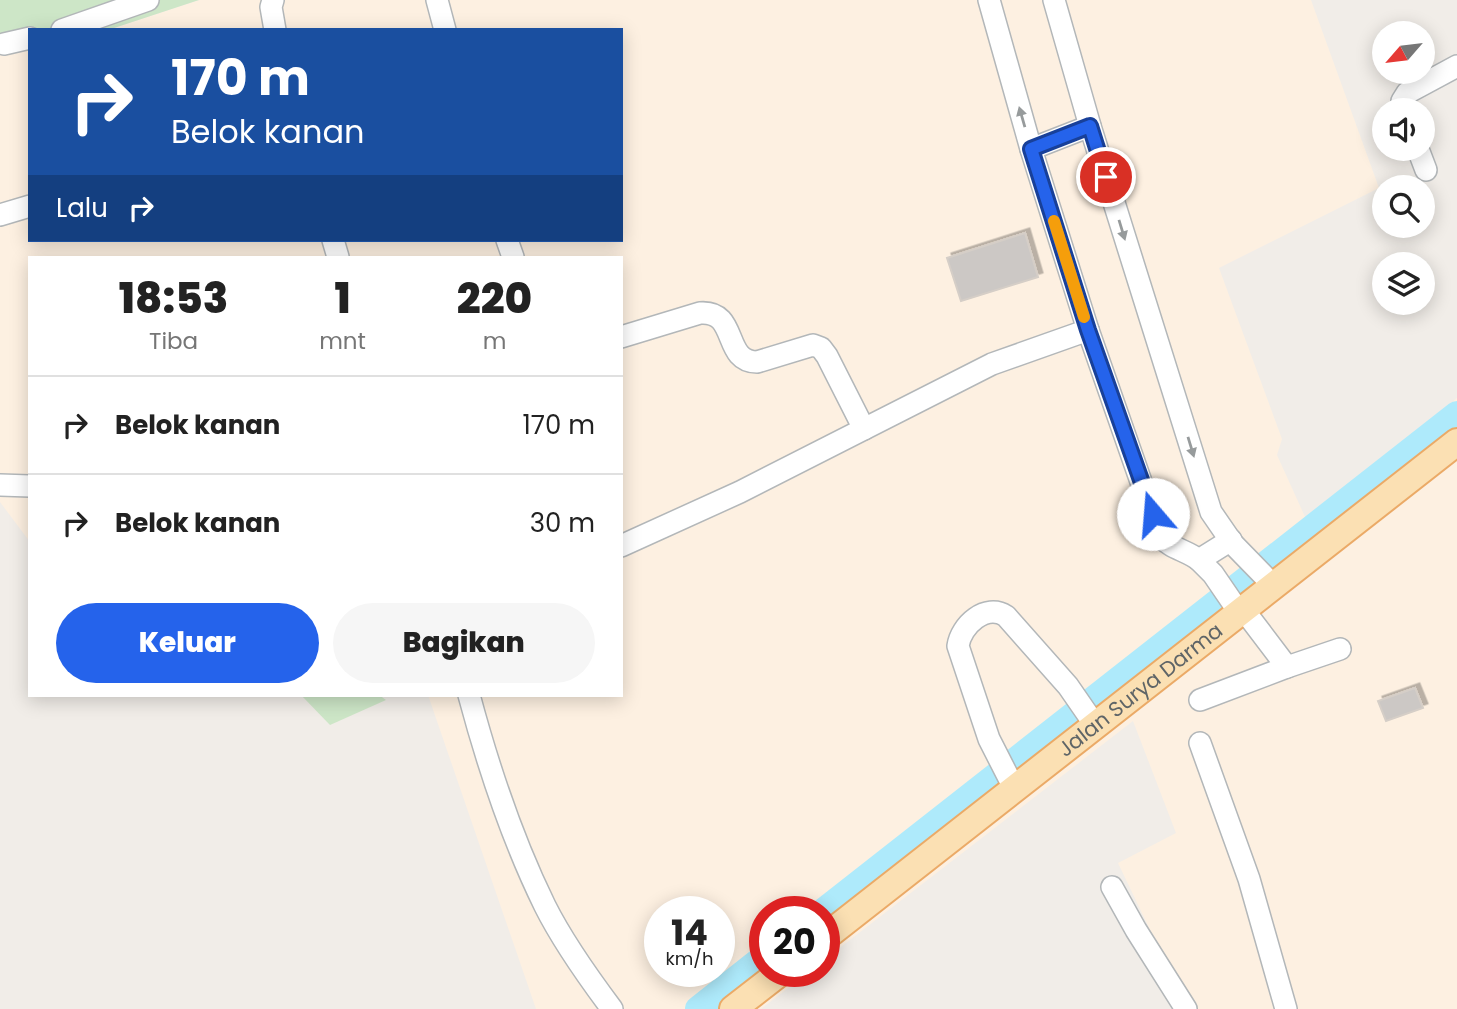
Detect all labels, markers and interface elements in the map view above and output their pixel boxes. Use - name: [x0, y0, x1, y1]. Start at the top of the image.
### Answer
- north arrow: [1372, 21, 1435, 84]
- map controls: [1372, 21, 1435, 315]
- text: 170 m: [171, 44, 310, 112]
- icon: right: [56, 56, 147, 147]
- button: sound: [1372, 98, 1435, 161]
- one-way arrow: [1016, 106, 1027, 128]
- text: Belok kanan: [171, 109, 365, 154]
- pin: [1076, 147, 1136, 207]
- icon: arrive: [1087, 158, 1125, 196]
- button: search: [1372, 175, 1435, 238]
- icon: right: [122, 189, 160, 227]
- text: Lalu: [56, 190, 108, 226]
- one-way arrow: [1118, 219, 1128, 240]
- button: layers: [1372, 252, 1435, 315]
- text: 18:53: [119, 269, 228, 328]
- text: 1: [334, 269, 351, 328]
- text: 220: [457, 269, 532, 328]
- text: Tiba: [149, 325, 198, 357]
- text: mnt: [319, 325, 366, 357]
- text: m: [483, 325, 506, 357]
- icon: right: [56, 406, 94, 444]
- text: Belok kanan: [115, 407, 280, 443]
- text: 170 m: [522, 407, 595, 443]
- one-way arrow: [1186, 436, 1196, 457]
- position arrow: [1116, 477, 1190, 551]
- icon: right: [56, 504, 94, 542]
- text: Belok kanan: [115, 505, 280, 541]
- text: 30 m: [530, 505, 595, 541]
- button: Keluar: [56, 603, 319, 683]
- button: Bagikan: [333, 603, 595, 683]
- street label: Jalan Surya Darma: [1052, 616, 1228, 763]
- speed limit sign: 20: [749, 896, 840, 987]
- text: 14: [671, 908, 708, 957]
- text: km/h: [666, 946, 713, 971]

